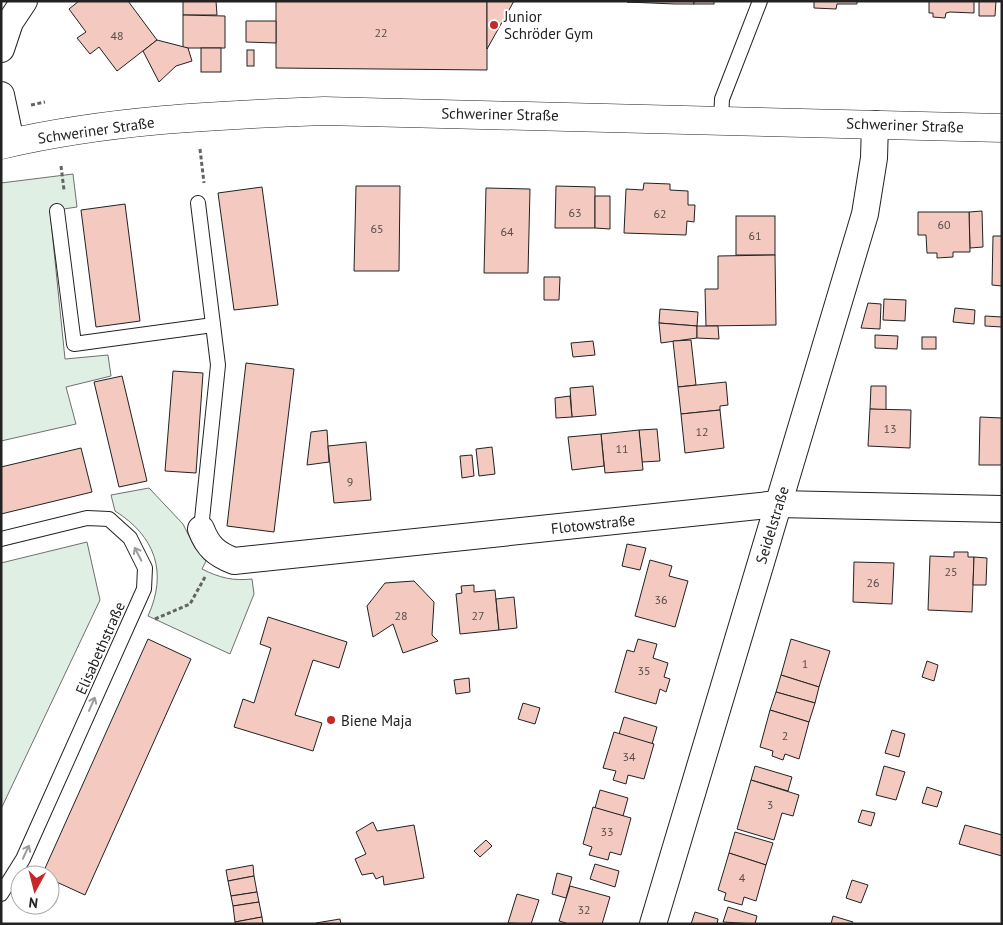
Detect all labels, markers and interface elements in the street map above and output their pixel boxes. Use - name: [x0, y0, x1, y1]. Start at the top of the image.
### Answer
- place label: Junior Schröder Gym: [503, 7, 593, 43]
- marker: Junior Schröder Gym: [488, 19, 500, 31]
- house number: 22: [374, 25, 388, 40]
- house number: 48: [110, 28, 124, 43]
- street label: Schweriner Straße: [441, 103, 559, 125]
- street label: Schweriner Straße: [36, 112, 156, 148]
- street label: Schweriner Straße: [846, 113, 964, 137]
- house number: 63: [568, 205, 582, 220]
- house number: 62: [653, 206, 667, 221]
- house number: 60: [937, 217, 951, 232]
- house number: 65: [370, 221, 384, 236]
- house number: 64: [500, 224, 514, 239]
- house number: 61: [748, 228, 762, 243]
- house number: 13: [883, 421, 897, 436]
- house number: 12: [695, 424, 709, 439]
- house number: 11: [615, 441, 629, 456]
- house number: 9: [347, 474, 353, 489]
- street label: Seidelstraße: [751, 484, 793, 566]
- street label: Flotowstraße: [550, 510, 636, 538]
- one-way arrow: [133, 547, 142, 562]
- house number: 25: [944, 564, 958, 579]
- house number: 26: [866, 575, 880, 590]
- house number: 36: [654, 592, 668, 607]
- street label: Elisabethstraße: [71, 599, 129, 697]
- house number: 28: [394, 608, 408, 623]
- house number: 27: [471, 608, 485, 623]
- house number: 1: [802, 656, 808, 671]
- house number: 35: [637, 663, 651, 678]
- one-way arrow: [88, 696, 98, 711]
- place label: Biene Maja: [341, 711, 412, 730]
- marker: Biene Maja: [325, 714, 337, 726]
- house number: 2: [782, 728, 788, 743]
- house number: 34: [622, 749, 636, 764]
- house number: 3: [767, 797, 773, 812]
- house number: 33: [600, 824, 614, 839]
- one-way arrow: [21, 845, 31, 860]
- north arrow: [10, 865, 60, 915]
- house number: 4: [739, 870, 746, 885]
- text: N: [28, 893, 39, 912]
- house number: 32: [577, 902, 591, 917]

